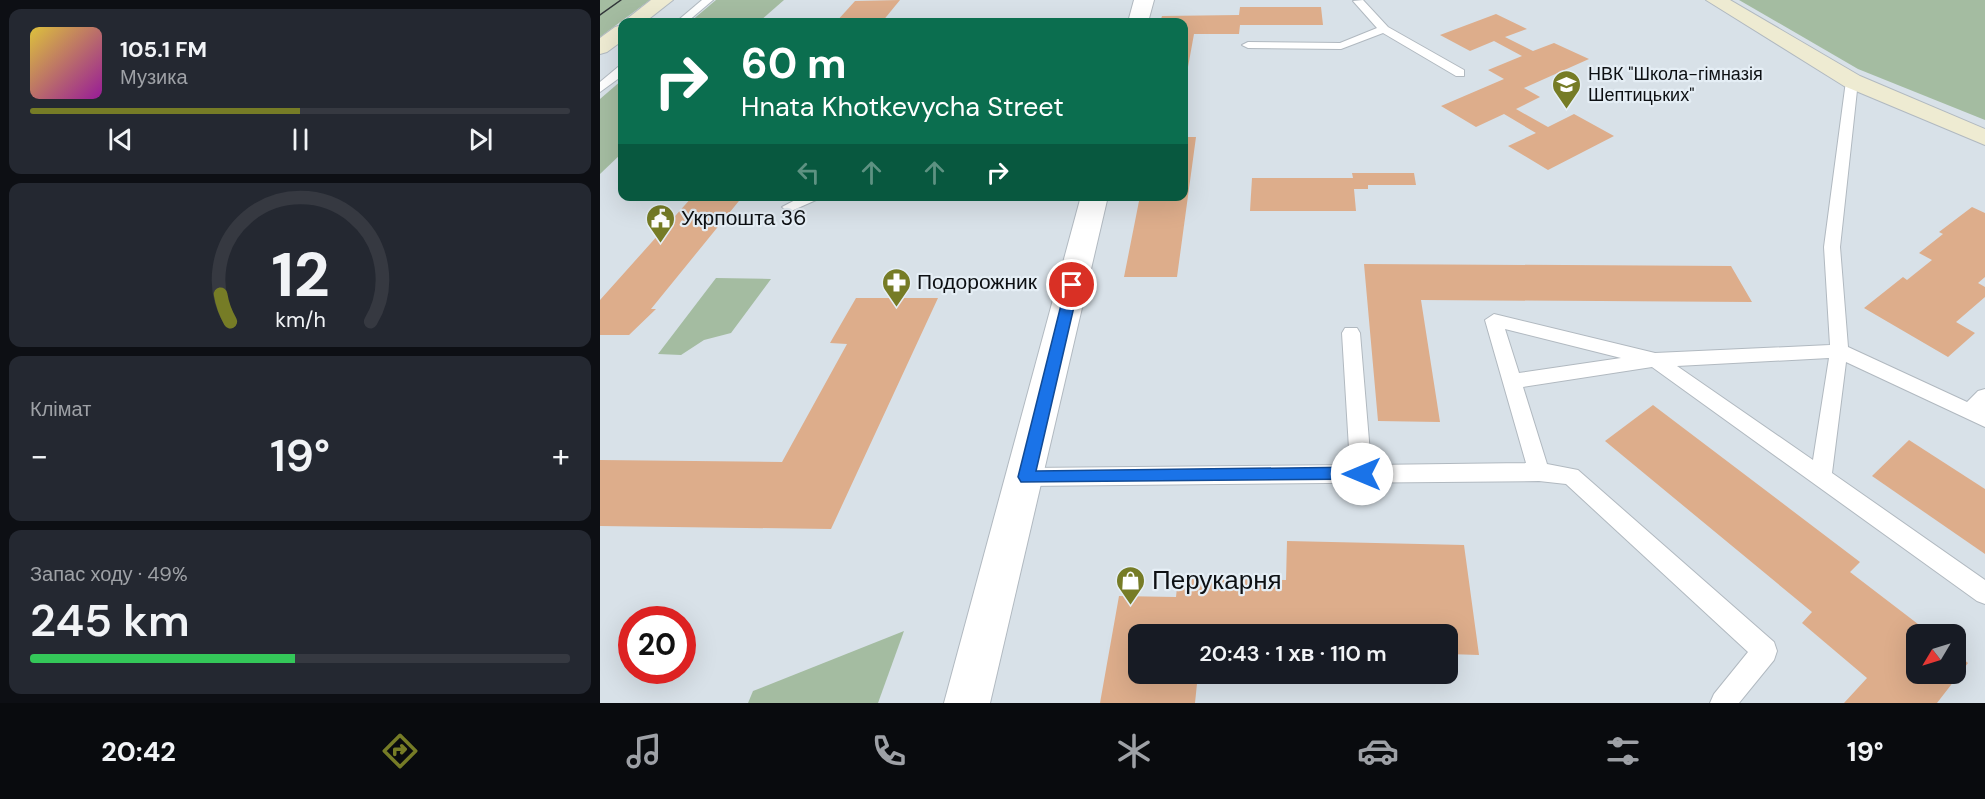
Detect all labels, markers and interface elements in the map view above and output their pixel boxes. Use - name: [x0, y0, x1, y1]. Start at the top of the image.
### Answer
- text: 105.1 FM: [120, 35, 207, 64]
- text: 60 m: [741, 36, 847, 91]
- icon: right: [642, 42, 720, 120]
- place label: НВК "Школа-гімназія Шептицьких": [1588, 62, 1763, 107]
- text: Музика: [120, 64, 188, 90]
- school or university icon: НВК "Школа-гімназія Шептицьких": [1551, 68, 1583, 110]
- text: Hnata Khotkevycha Street: [741, 89, 1064, 124]
- icon: previous: [104, 123, 137, 156]
- icon: pause: [284, 123, 317, 156]
- icon: next: [464, 123, 497, 156]
- icon: left: [792, 156, 825, 189]
- icon: ahead: [855, 156, 888, 189]
- icon: ahead: [918, 156, 951, 189]
- icon: right: [981, 156, 1014, 189]
- public building icon: Укрпошта 36: [644, 202, 676, 244]
- place label: Укрпошта 36: [681, 204, 806, 232]
- text: 12: [271, 234, 329, 315]
- pin: [1046, 259, 1097, 310]
- pharmacy icon: Подорожник: [880, 266, 912, 308]
- place label: Подорожник: [917, 268, 1038, 296]
- icon: arrive: [1055, 268, 1088, 301]
- text: km/h: [275, 306, 325, 334]
- text: Клімат: [30, 396, 91, 422]
- text: 19°: [270, 426, 330, 485]
- text: −: [30, 434, 48, 477]
- text: +: [552, 434, 570, 477]
- position arrow: [1330, 442, 1394, 506]
- text: Запас ходу · 49%: [30, 561, 188, 587]
- place label: Перукарня: [1152, 563, 1282, 597]
- shop icon: Перукарня: [1115, 564, 1147, 606]
- text: 245 km: [30, 591, 190, 650]
- speed limit sign: 20: [618, 606, 696, 684]
- north arrow: [1906, 624, 1966, 684]
- map controls: [1906, 624, 1966, 684]
- text: 20:43 · 1 хв · 110 m: [1199, 639, 1387, 668]
- icon: directions: [379, 730, 421, 772]
- icon: music: [623, 730, 665, 772]
- icon: phone: [868, 730, 910, 772]
- icon: climate: [1113, 730, 1155, 772]
- icon: car: [1357, 730, 1399, 772]
- icon: filters: [1602, 730, 1644, 772]
- text: 20:42: [101, 734, 176, 769]
- text: 19°: [1847, 734, 1884, 769]

